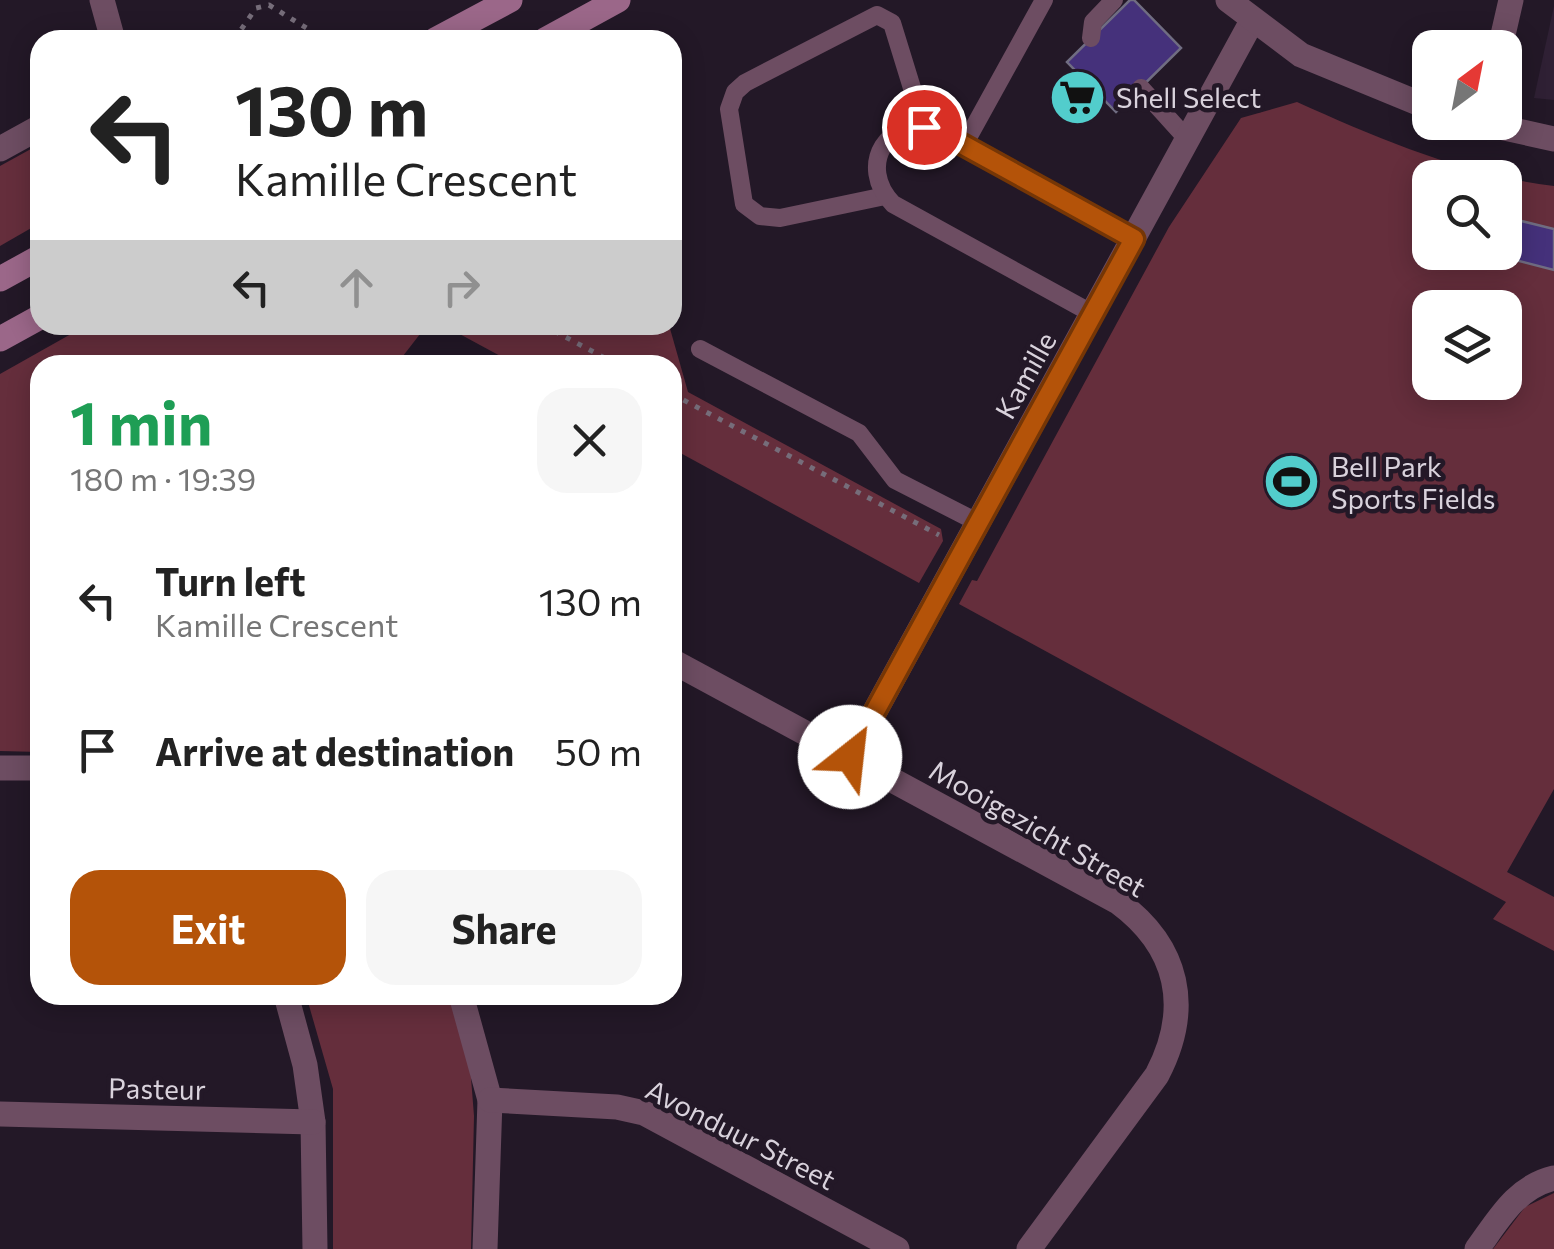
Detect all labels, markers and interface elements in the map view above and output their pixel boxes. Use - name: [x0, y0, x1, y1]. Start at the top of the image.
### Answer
- north arrow: [1412, 30, 1522, 140]
- map controls: [1412, 30, 1522, 400]
- text: 130 m: [235, 65, 428, 150]
- supermarket icon: Shell Select: [1047, 67, 1107, 127]
- icon: left: [70, 70, 200, 200]
- place label: Shell Select: [1116, 80, 1261, 114]
- pin: [882, 85, 967, 170]
- icon: arrive: [897, 100, 952, 155]
- text: Kamille Crescent: [235, 150, 577, 205]
- button: search: [1412, 160, 1522, 270]
- icon: left: [224, 260, 279, 315]
- icon: ahead: [329, 260, 384, 315]
- icon: right: [434, 260, 489, 315]
- button: layers: [1412, 290, 1522, 400]
- street label: Kamille: [987, 326, 1063, 424]
- text: 1 min: [70, 384, 212, 457]
- button: close: [537, 388, 642, 493]
- place label: Bell Park Sports Fields: [1331, 449, 1496, 515]
- sports icon: Bell Park Sports Fields: [1262, 452, 1322, 512]
- text: 180 m · 19:39: [70, 458, 256, 498]
- text: Turn left: [155, 557, 306, 604]
- icon: left: [70, 573, 125, 628]
- text: 130 m: [539, 577, 642, 624]
- text: Kamille Crescent: [155, 604, 398, 644]
- position arrow: [798, 705, 902, 809]
- icon: arrive: [70, 723, 125, 778]
- text: Arrive at destination: [155, 727, 514, 774]
- text: 50 m: [555, 727, 642, 774]
- street label: Mooigezicht Street: [924, 752, 1152, 904]
- button: Exit: [70, 870, 346, 985]
- button: Share: [366, 870, 642, 985]
- street label: Pasteur: [108, 1070, 206, 1106]
- street label: Avonduur Street: [641, 1072, 841, 1196]

